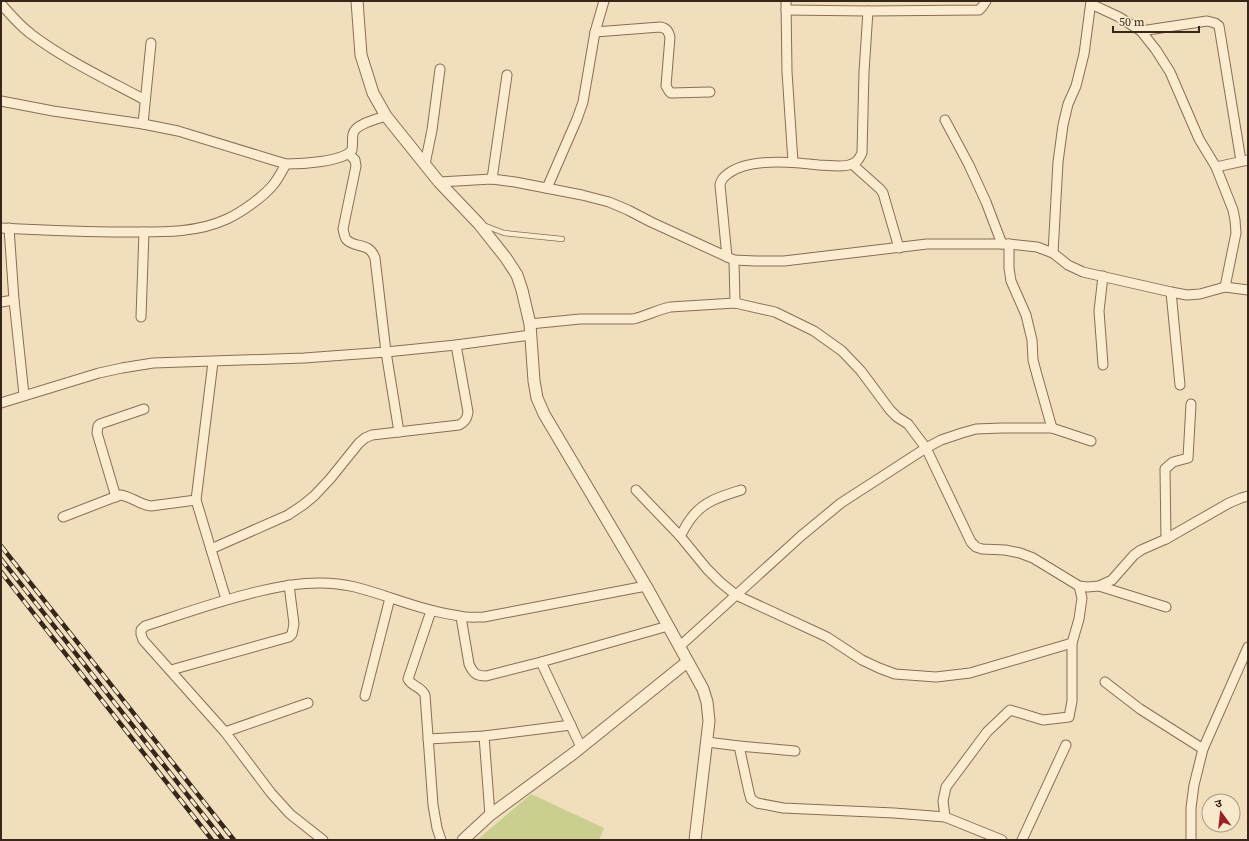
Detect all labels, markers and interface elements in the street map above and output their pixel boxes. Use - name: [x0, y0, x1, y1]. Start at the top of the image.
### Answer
- scale bar: [1113, 8, 1199, 34]
- text: 50 m: [1119, 14, 1145, 30]
- north arrow: [1201, 793, 1241, 833]
- text: उ: [1213, 796, 1224, 812]

